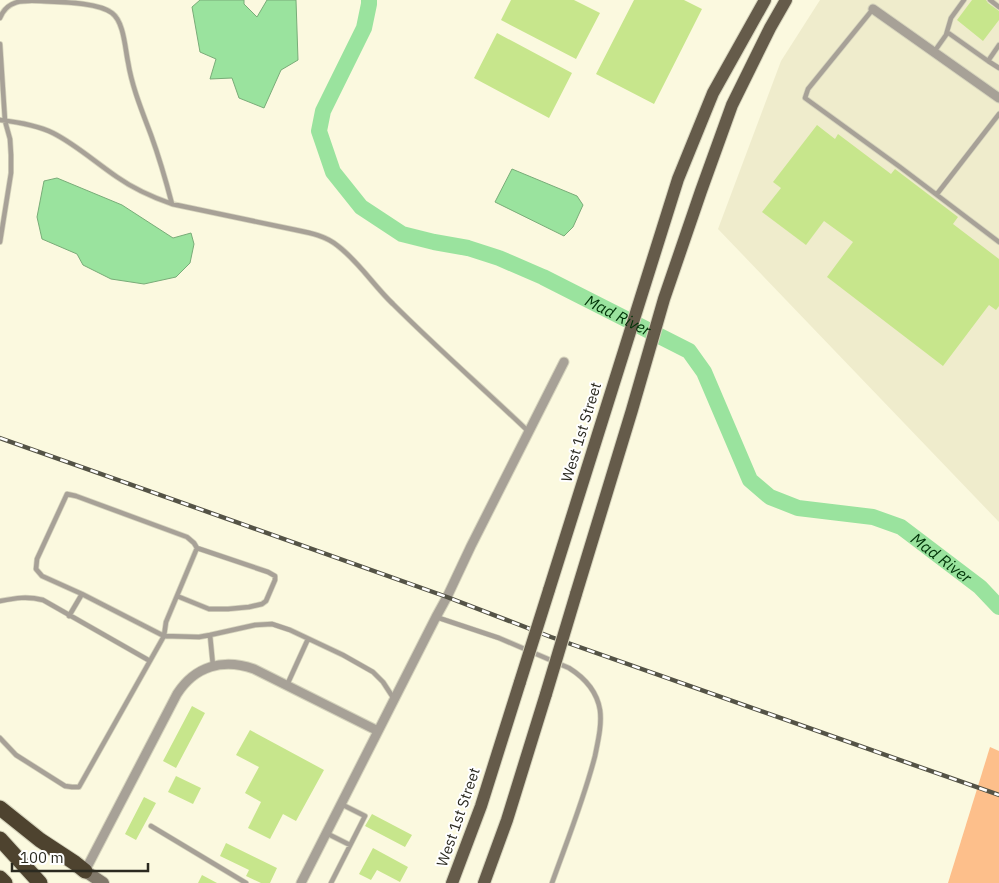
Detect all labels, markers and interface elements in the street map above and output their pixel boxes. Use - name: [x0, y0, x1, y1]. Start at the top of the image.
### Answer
- water label: Mad River: [582, 290, 655, 341]
- street label: West 1st Street: [557, 380, 605, 484]
- water label: Mad River: [907, 528, 977, 588]
- street label: West 1st Street: [432, 765, 484, 869]
- scale bar: [12, 840, 149, 872]
- text: 100 m: [20, 848, 64, 867]

